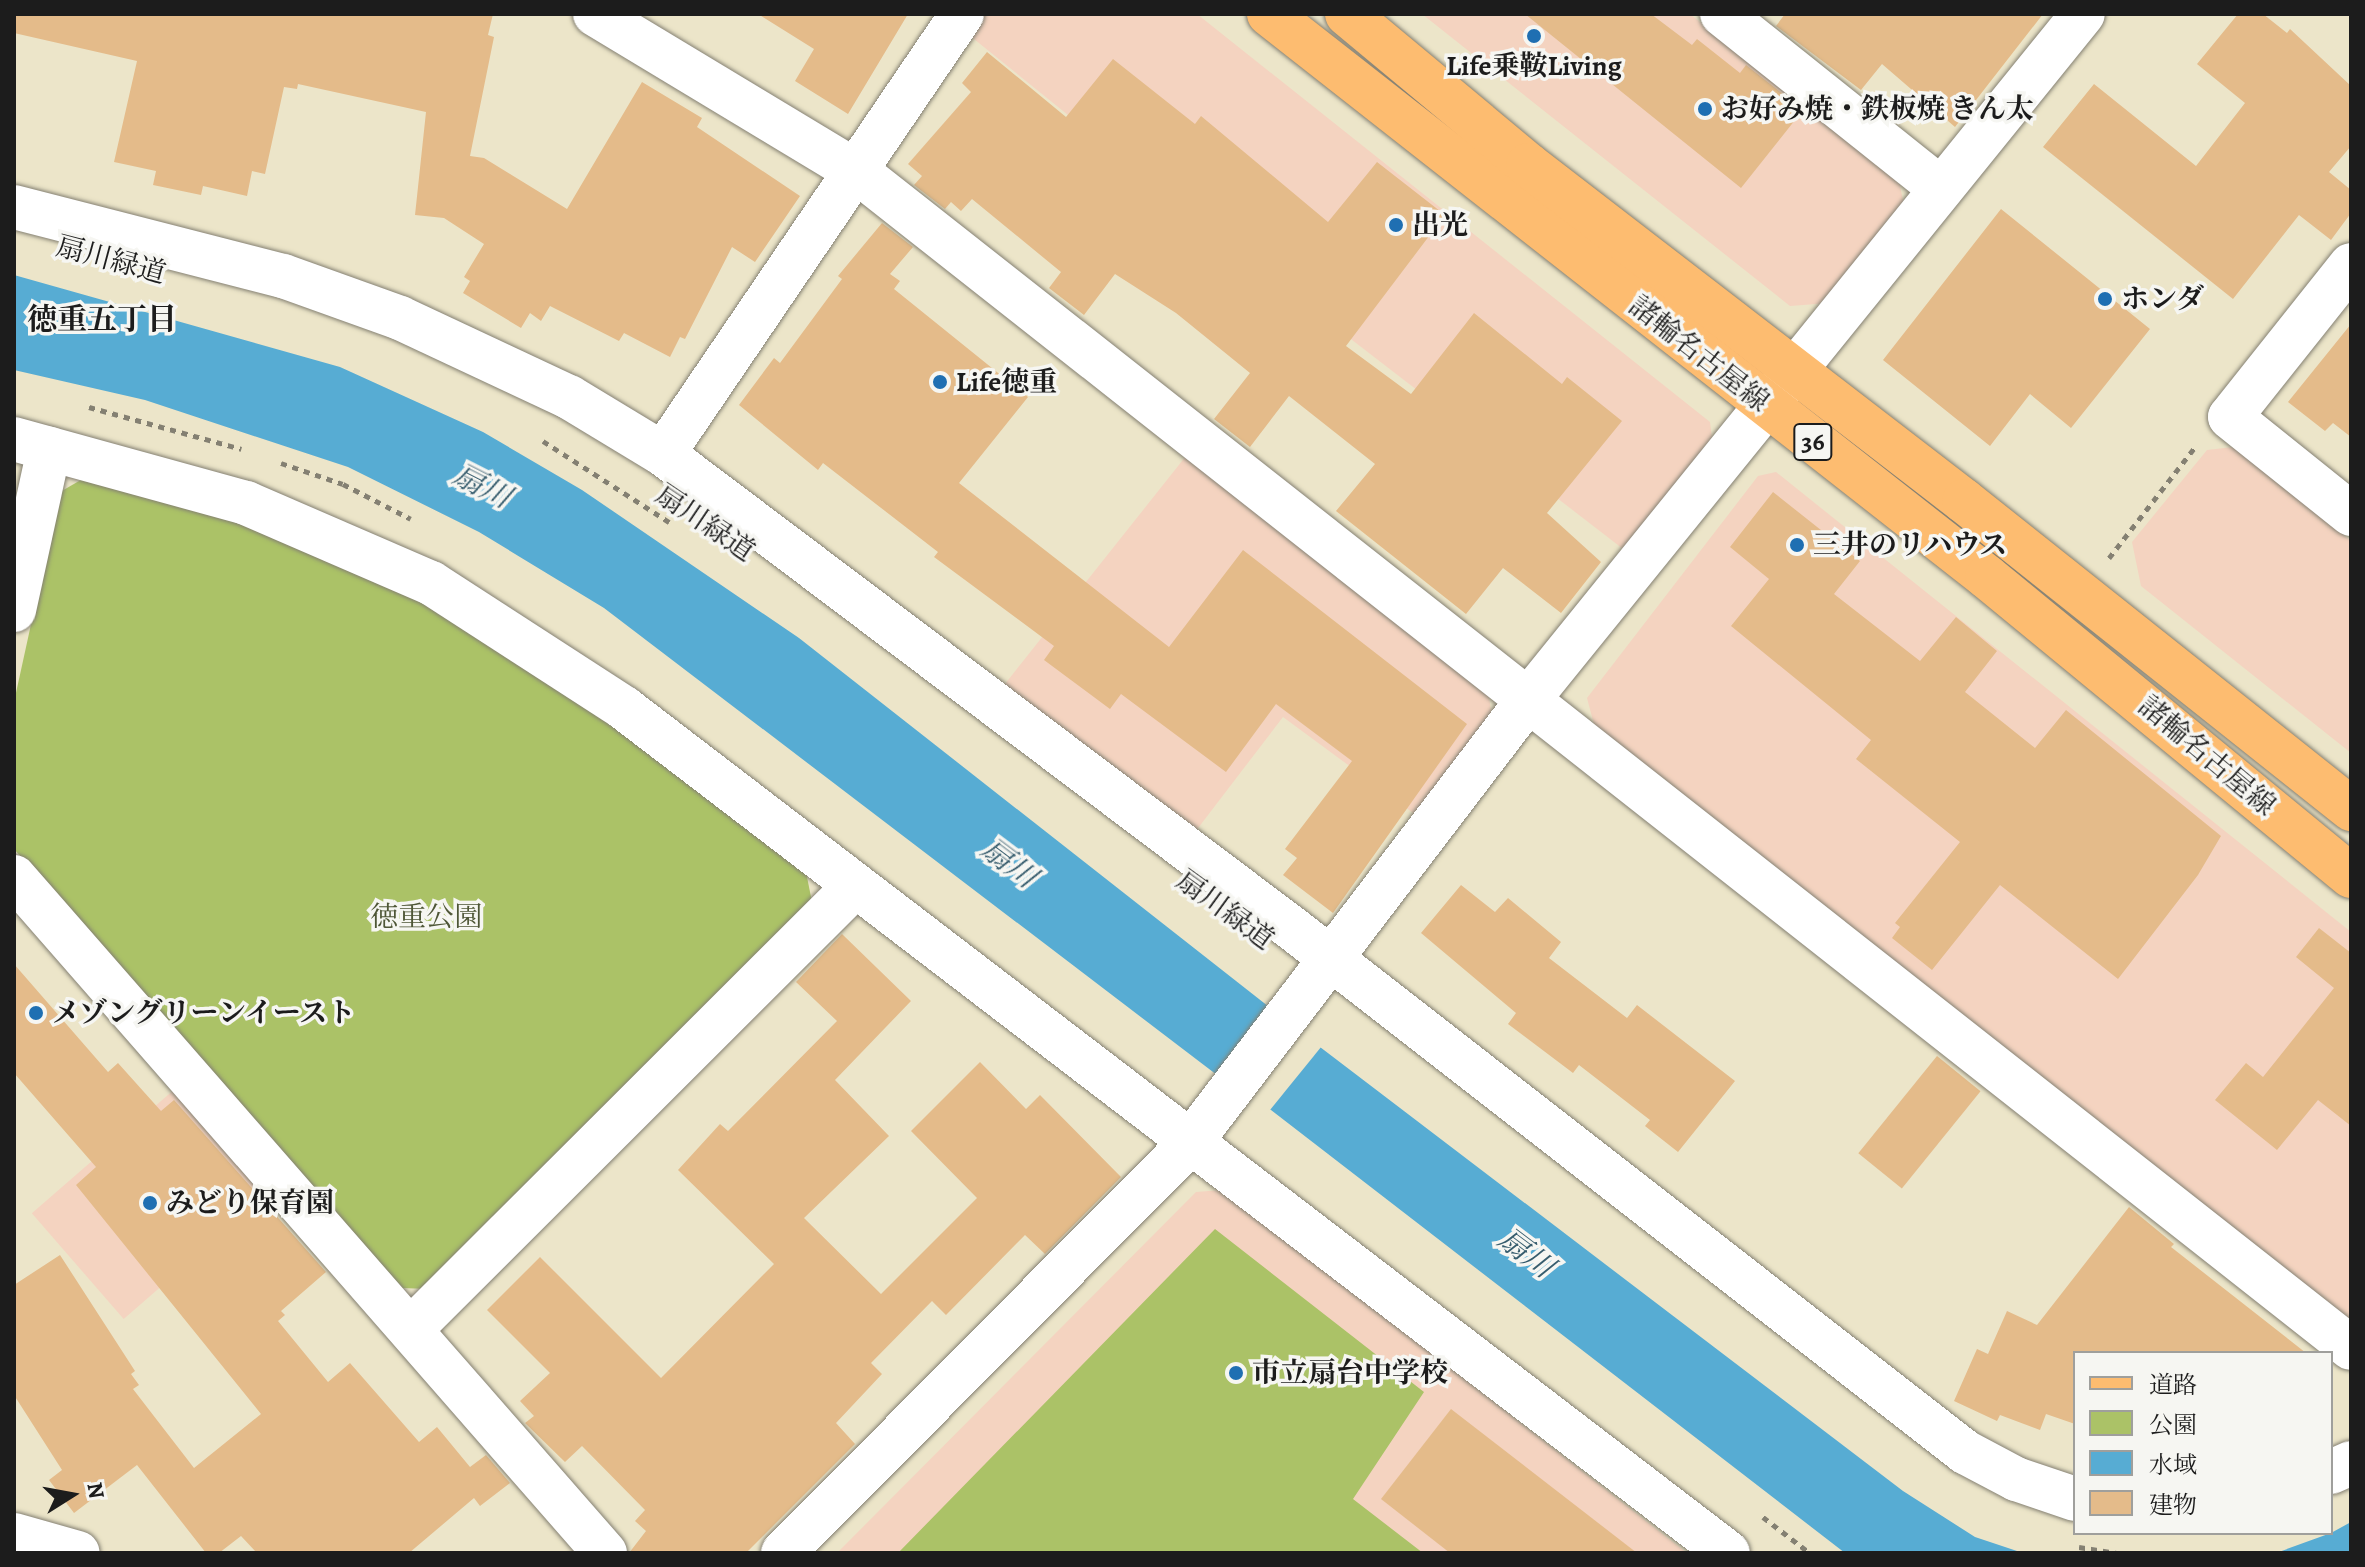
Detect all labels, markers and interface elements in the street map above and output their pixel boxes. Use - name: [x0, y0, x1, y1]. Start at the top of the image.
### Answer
- marker: Life乗鞍Living: [1525, 27, 1543, 45]
- place label: Life乗鞍Living: [1446, 49, 1622, 83]
- place label: お好み焼・鉄板焼 きん太: [1721, 92, 2034, 126]
- marker: お好み焼・鉄板焼 きん太: [1696, 100, 1714, 118]
- place label: 出光: [1412, 208, 1468, 242]
- marker: 出光: [1387, 216, 1405, 234]
- street label: 扇川緑道: [53, 229, 169, 291]
- place label: ホンダ: [2121, 282, 2205, 316]
- street label: 諸輪名古屋線: [1622, 289, 1776, 419]
- marker: ホンダ: [2096, 290, 2114, 308]
- district label: 徳重五丁目: [27, 301, 177, 337]
- place label: Life徳重: [956, 365, 1057, 399]
- marker: Life徳重: [931, 373, 949, 391]
- road number: 36: [1793, 420, 1833, 464]
- water label: 扇川: [447, 456, 517, 516]
- street label: 扇川緑道: [649, 478, 761, 568]
- place label: 三井のリハウス: [1813, 528, 2009, 562]
- marker: 三井のリハウス: [1788, 536, 1806, 554]
- street label: 諸輪名古屋線: [2132, 689, 2282, 823]
- water label: 扇川: [974, 831, 1044, 895]
- street label: 扇川緑道: [1170, 863, 1280, 957]
- park label: 徳重公園: [370, 900, 482, 934]
- place label: メゾングリーンイースト: [52, 996, 360, 1030]
- marker: メゾングリーンイースト: [27, 1004, 45, 1022]
- place label: みどり保育園: [166, 1186, 334, 1220]
- marker: みどり保育園: [141, 1194, 159, 1212]
- water label: 扇川: [1491, 1221, 1561, 1285]
- legend: [2073, 1351, 2333, 1535]
- place label: 市立扇台中学校: [1252, 1356, 1448, 1390]
- marker: 市立扇台中学校: [1227, 1364, 1245, 1382]
- text: 道路: [2149, 1369, 2197, 1401]
- text: 公園: [2149, 1409, 2197, 1441]
- text: 水域: [2149, 1449, 2197, 1481]
- north arrow: [32, 1455, 112, 1535]
- text: N: [79, 1480, 112, 1501]
- text: 建物: [2149, 1489, 2197, 1521]

